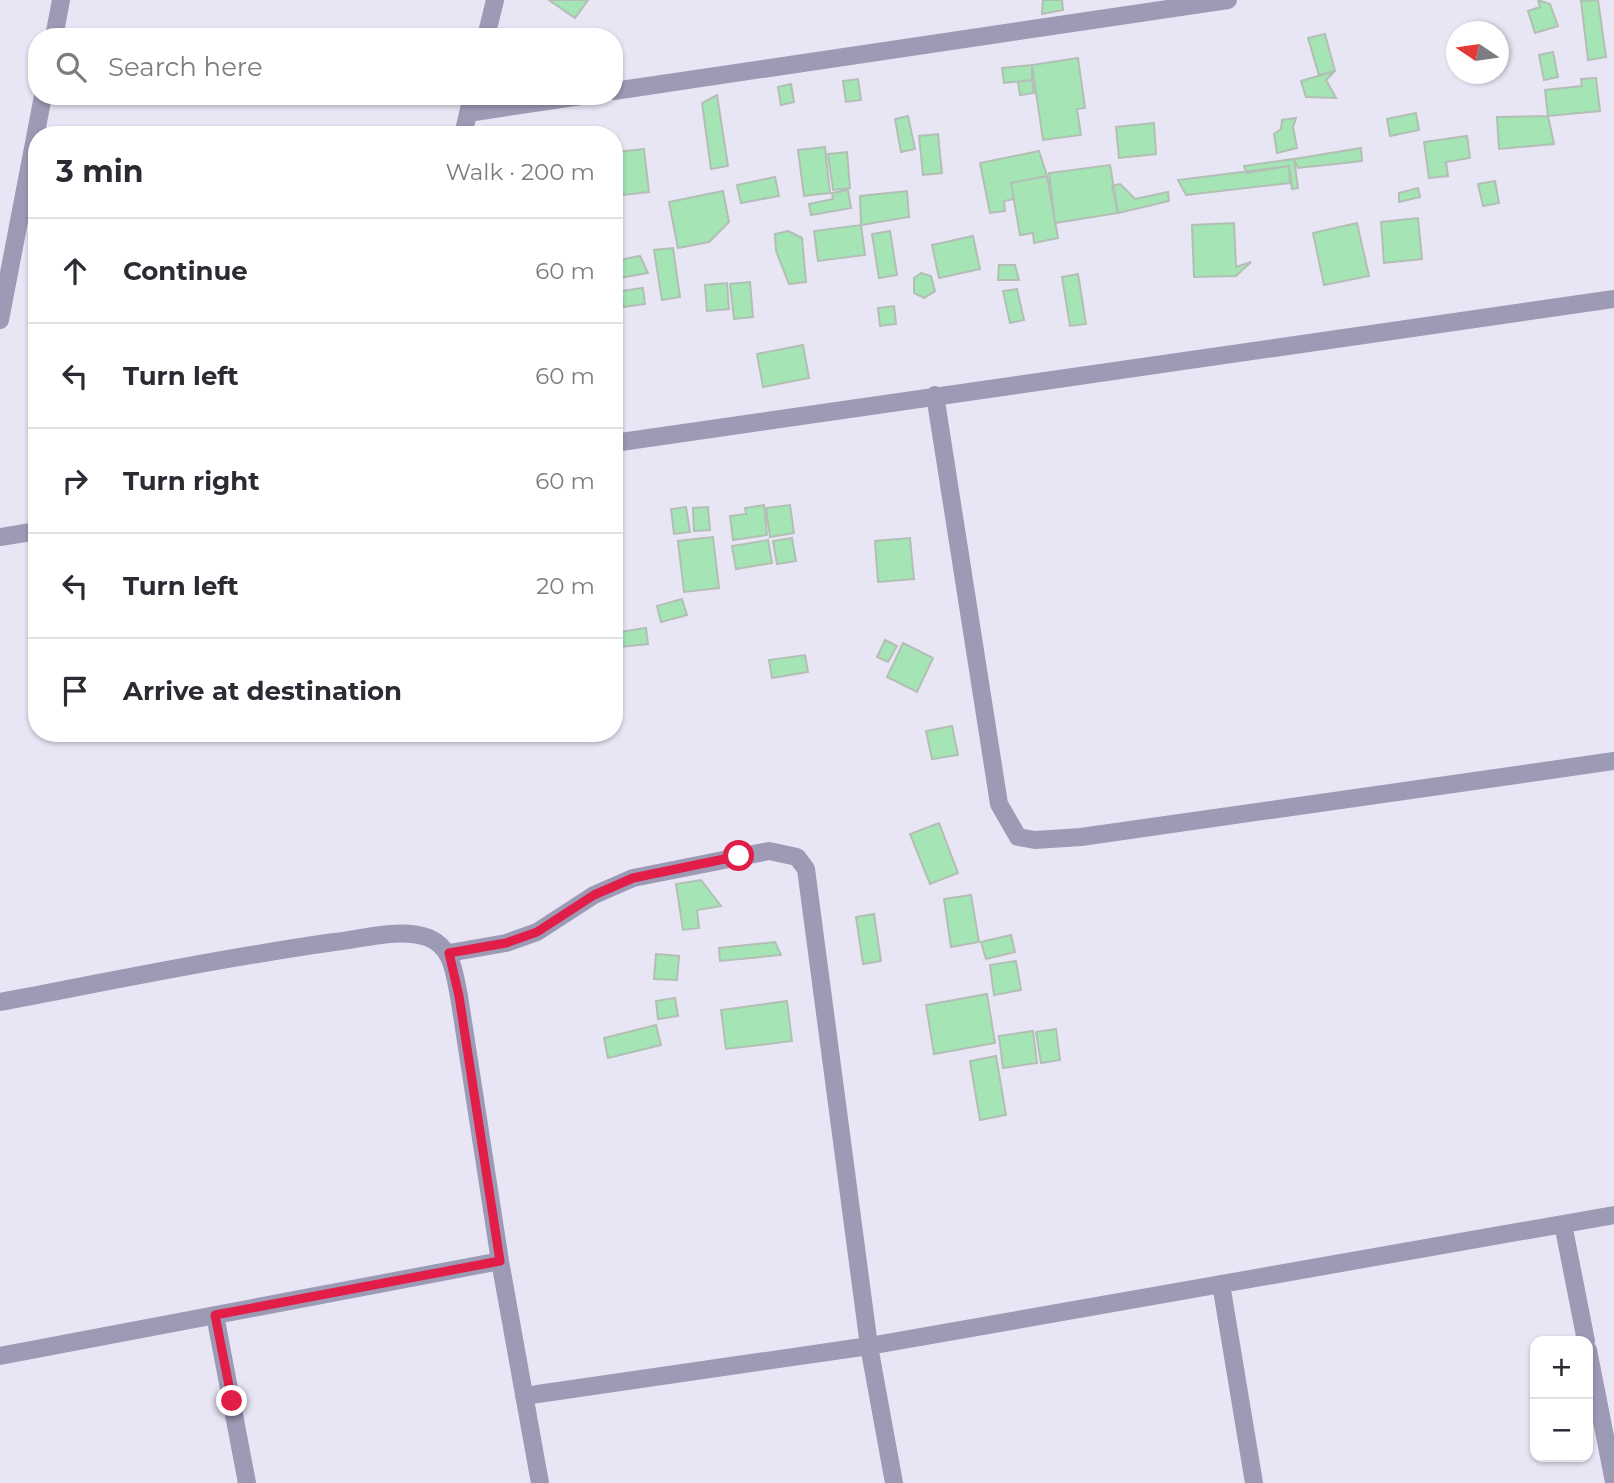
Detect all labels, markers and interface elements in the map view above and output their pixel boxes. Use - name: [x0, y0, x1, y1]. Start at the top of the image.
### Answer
- north arrow: [1446, 21, 1509, 84]
- search box: [28, 28, 623, 105]
- icon: search: [52, 48, 90, 86]
- text: Search here: [108, 51, 263, 83]
- text: 3 min: [56, 153, 143, 190]
- text: Walk · 200 m: [445, 158, 595, 186]
- icon: ahead: [56, 252, 94, 290]
- text: Continue: [123, 255, 248, 287]
- text: 60 m: [535, 257, 595, 285]
- icon: left: [56, 357, 94, 395]
- text: Turn left: [123, 360, 239, 392]
- text: 60 m: [535, 362, 595, 390]
- icon: right: [56, 462, 94, 500]
- text: Turn right: [123, 465, 259, 497]
- text: 60 m: [535, 467, 595, 495]
- icon: left: [56, 567, 94, 605]
- text: Turn left: [123, 570, 239, 602]
- text: 20 m: [536, 572, 595, 600]
- icon: arrive: [56, 672, 94, 710]
- text: Arrive at destination: [123, 675, 402, 707]
- route start: [723, 840, 754, 871]
- map controls: [1530, 1336, 1593, 1462]
- button: +: [1530, 1336, 1593, 1399]
- route end: [216, 1385, 247, 1416]
- button: −: [1530, 1399, 1593, 1462]

